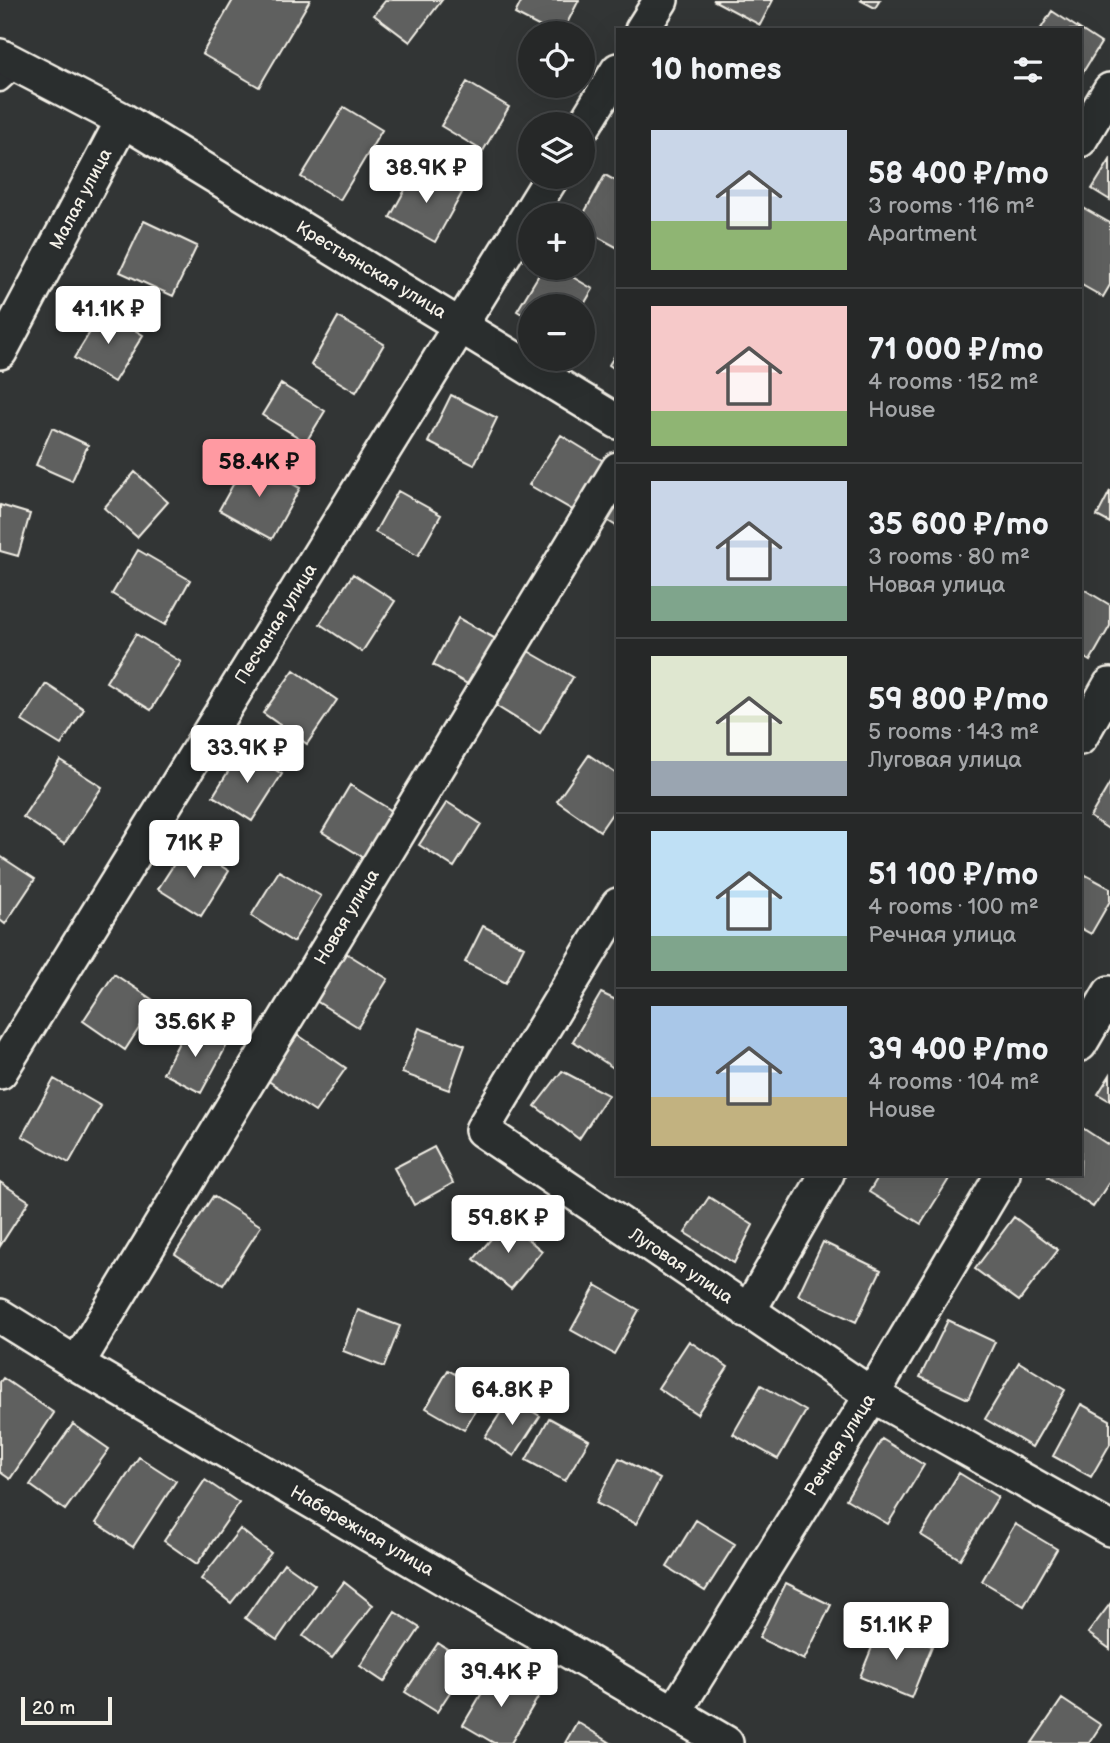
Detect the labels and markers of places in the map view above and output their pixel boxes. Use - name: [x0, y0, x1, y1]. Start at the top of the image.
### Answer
- pin: 38.9K ₽: [361, 146, 491, 205]
- pin: 41.1K ₽: [43, 286, 173, 346]
- pin: 58.4K ₽: [194, 440, 324, 499]
- pin: 33.9K ₽: [182, 726, 312, 785]
- pin: 71K ₽: [145, 820, 243, 880]
- pin: 35.6K ₽: [130, 1000, 260, 1059]
- pin: 59.8K ₽: [443, 1196, 573, 1255]
- pin: 64.8K ₽: [447, 1368, 577, 1427]
- pin: 51.1K ₽: [831, 1602, 961, 1662]
- pin: 39.4K ₽: [436, 1650, 566, 1709]

